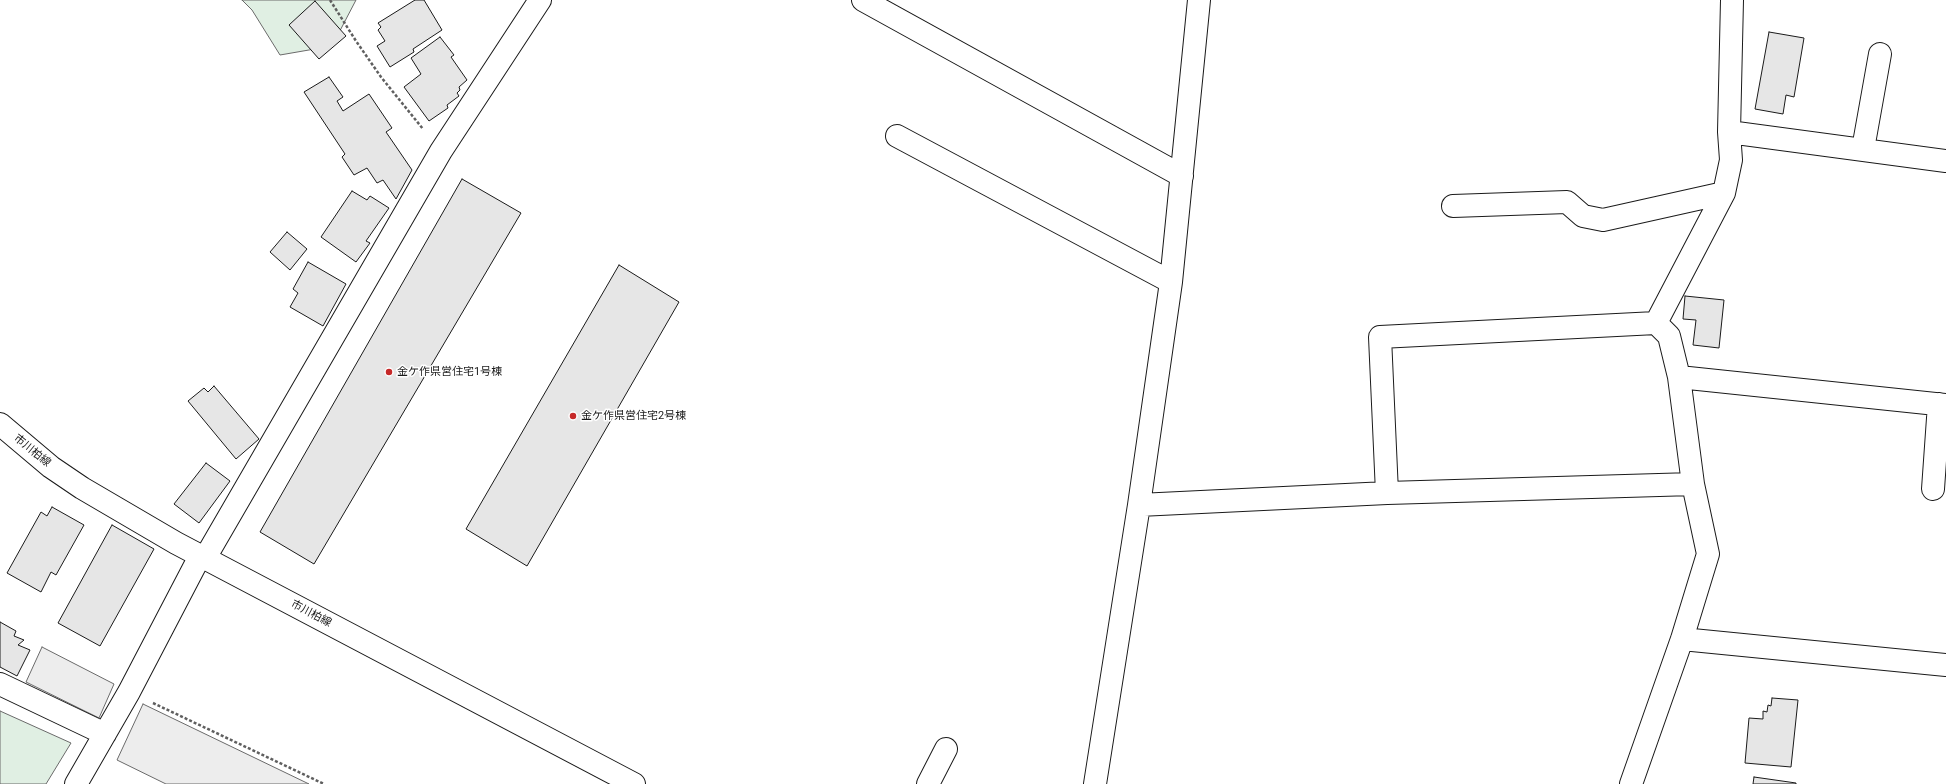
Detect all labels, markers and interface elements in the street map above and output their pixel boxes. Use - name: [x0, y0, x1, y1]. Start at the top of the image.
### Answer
- place label: 金ケ作県営住宅1号棟: [397, 365, 502, 379]
- marker: 金ケ作県営住宅1号棟: [384, 367, 394, 377]
- place label: 金ケ作県営住宅2号棟: [581, 409, 686, 423]
- marker: 金ケ作県営住宅2号棟: [568, 411, 578, 421]
- street label: 市川柏線: [11, 432, 53, 470]
- street label: 市川柏線: [288, 598, 334, 630]

